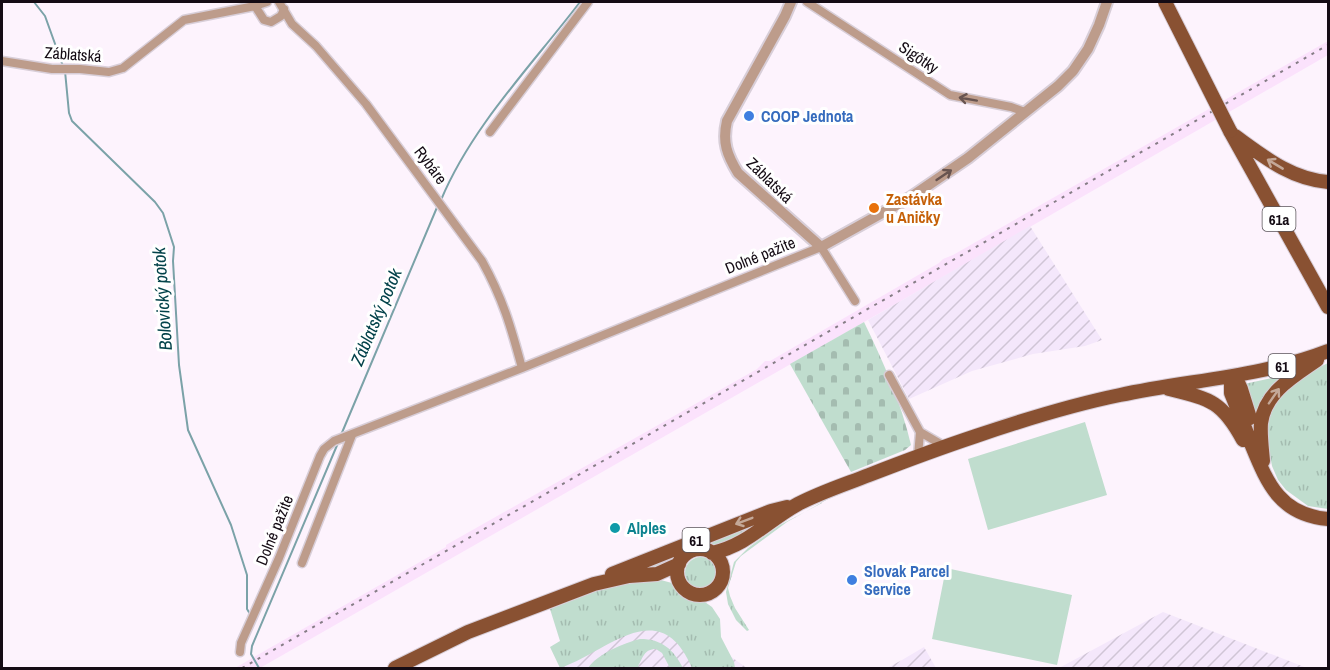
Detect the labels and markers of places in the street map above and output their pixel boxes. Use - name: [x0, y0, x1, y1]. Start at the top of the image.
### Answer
- place label: COOP Jednota: [761, 105, 854, 127]
- marker: COOP Jednota: [742, 109, 756, 123]
- place label: Zastávka u Aničky: [886, 188, 943, 228]
- marker: Zastávka u Aničky: [867, 201, 881, 215]
- place label: Alples: [627, 517, 666, 539]
- marker: Alples: [608, 521, 622, 535]
- place label: Slovak Parcel Service: [864, 560, 949, 600]
- marker: Slovak Parcel Service: [845, 573, 859, 587]

